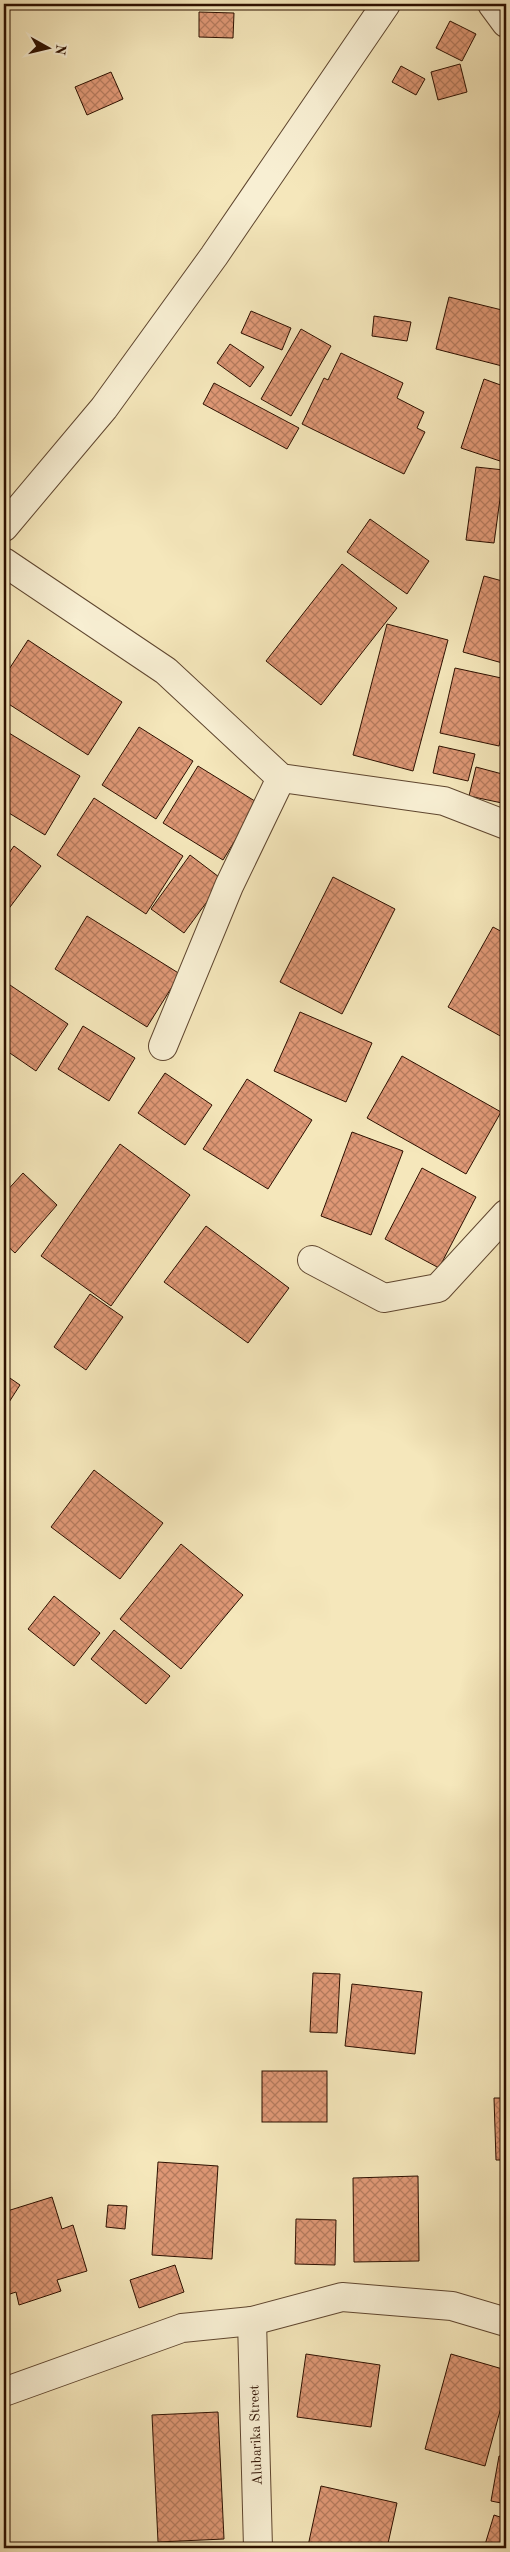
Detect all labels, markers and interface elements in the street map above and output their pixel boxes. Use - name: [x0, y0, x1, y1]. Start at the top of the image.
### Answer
- north arrow: [22, 22, 72, 72]
- text: N: [52, 43, 68, 56]
- street label: Alubarika Street: [247, 2384, 265, 2486]

